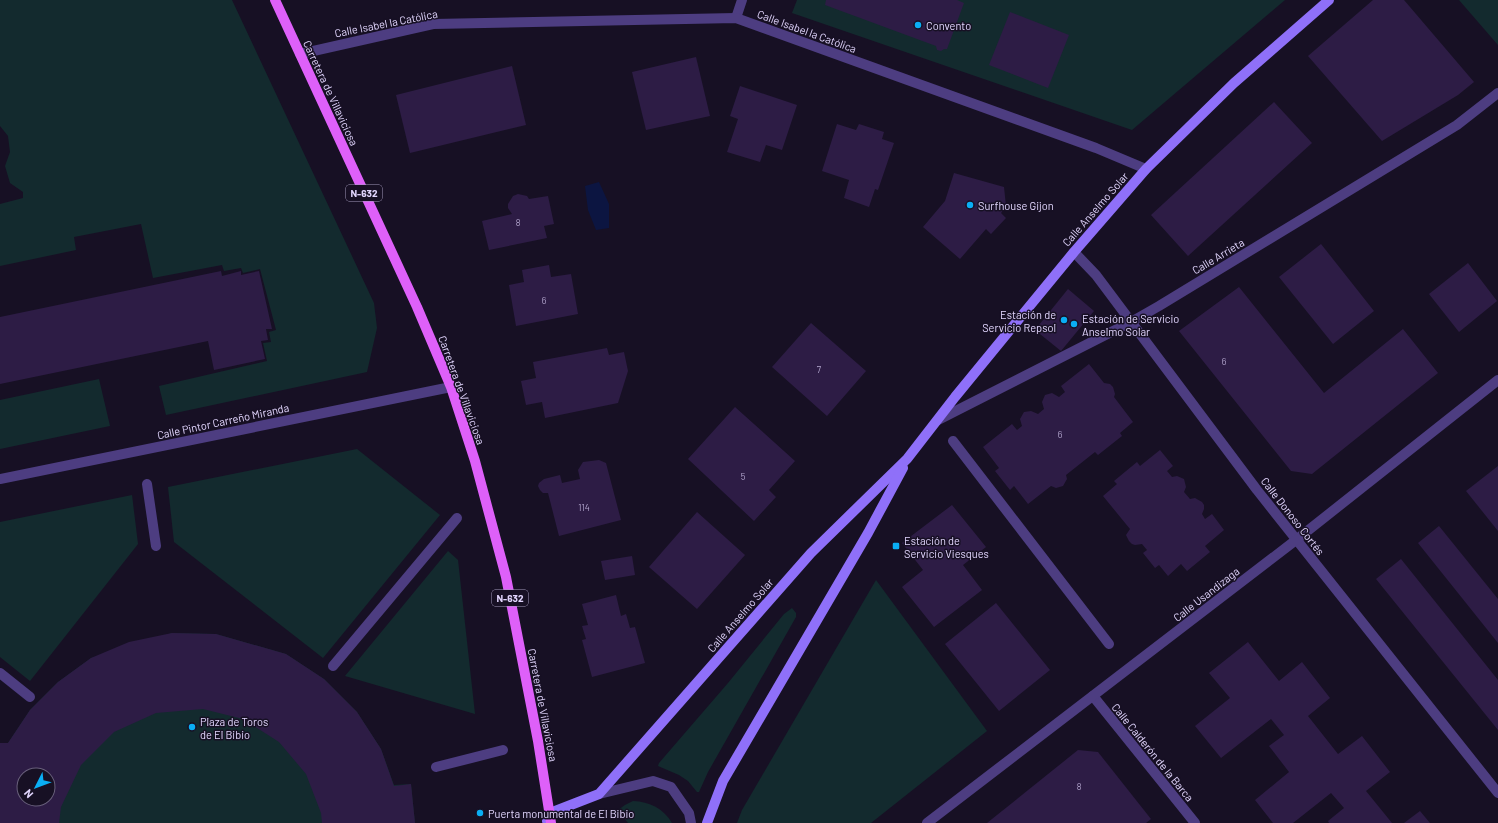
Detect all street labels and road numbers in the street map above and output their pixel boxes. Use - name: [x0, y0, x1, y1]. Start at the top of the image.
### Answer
- street label: Calle Isabel la Católica: [333, 7, 439, 39]
- street label: Calle Isabel la Católica: [756, 7, 858, 55]
- street label: Carretera de Villaviciosa: [301, 38, 361, 148]
- street label: Calle Anselmo Solar: [1059, 169, 1131, 249]
- road number: N-632: [346, 185, 382, 201]
- street label: Calle Arrieta: [1190, 235, 1246, 277]
- street label: Carretera de Villaviciosa: [436, 334, 488, 446]
- street label: Calle Pintor Carreño Miranda: [156, 401, 290, 441]
- street label: Calle Donoso Cortés: [1259, 474, 1327, 558]
- street label: Calle Usandizaga: [1170, 564, 1242, 624]
- street label: Calle Anselmo Solar: [704, 575, 776, 655]
- road number: N-632: [492, 590, 528, 606]
- street label: Carretera de Villaviciosa: [526, 647, 560, 763]
- street label: Calle Calderón de la Barca: [1110, 700, 1196, 804]

